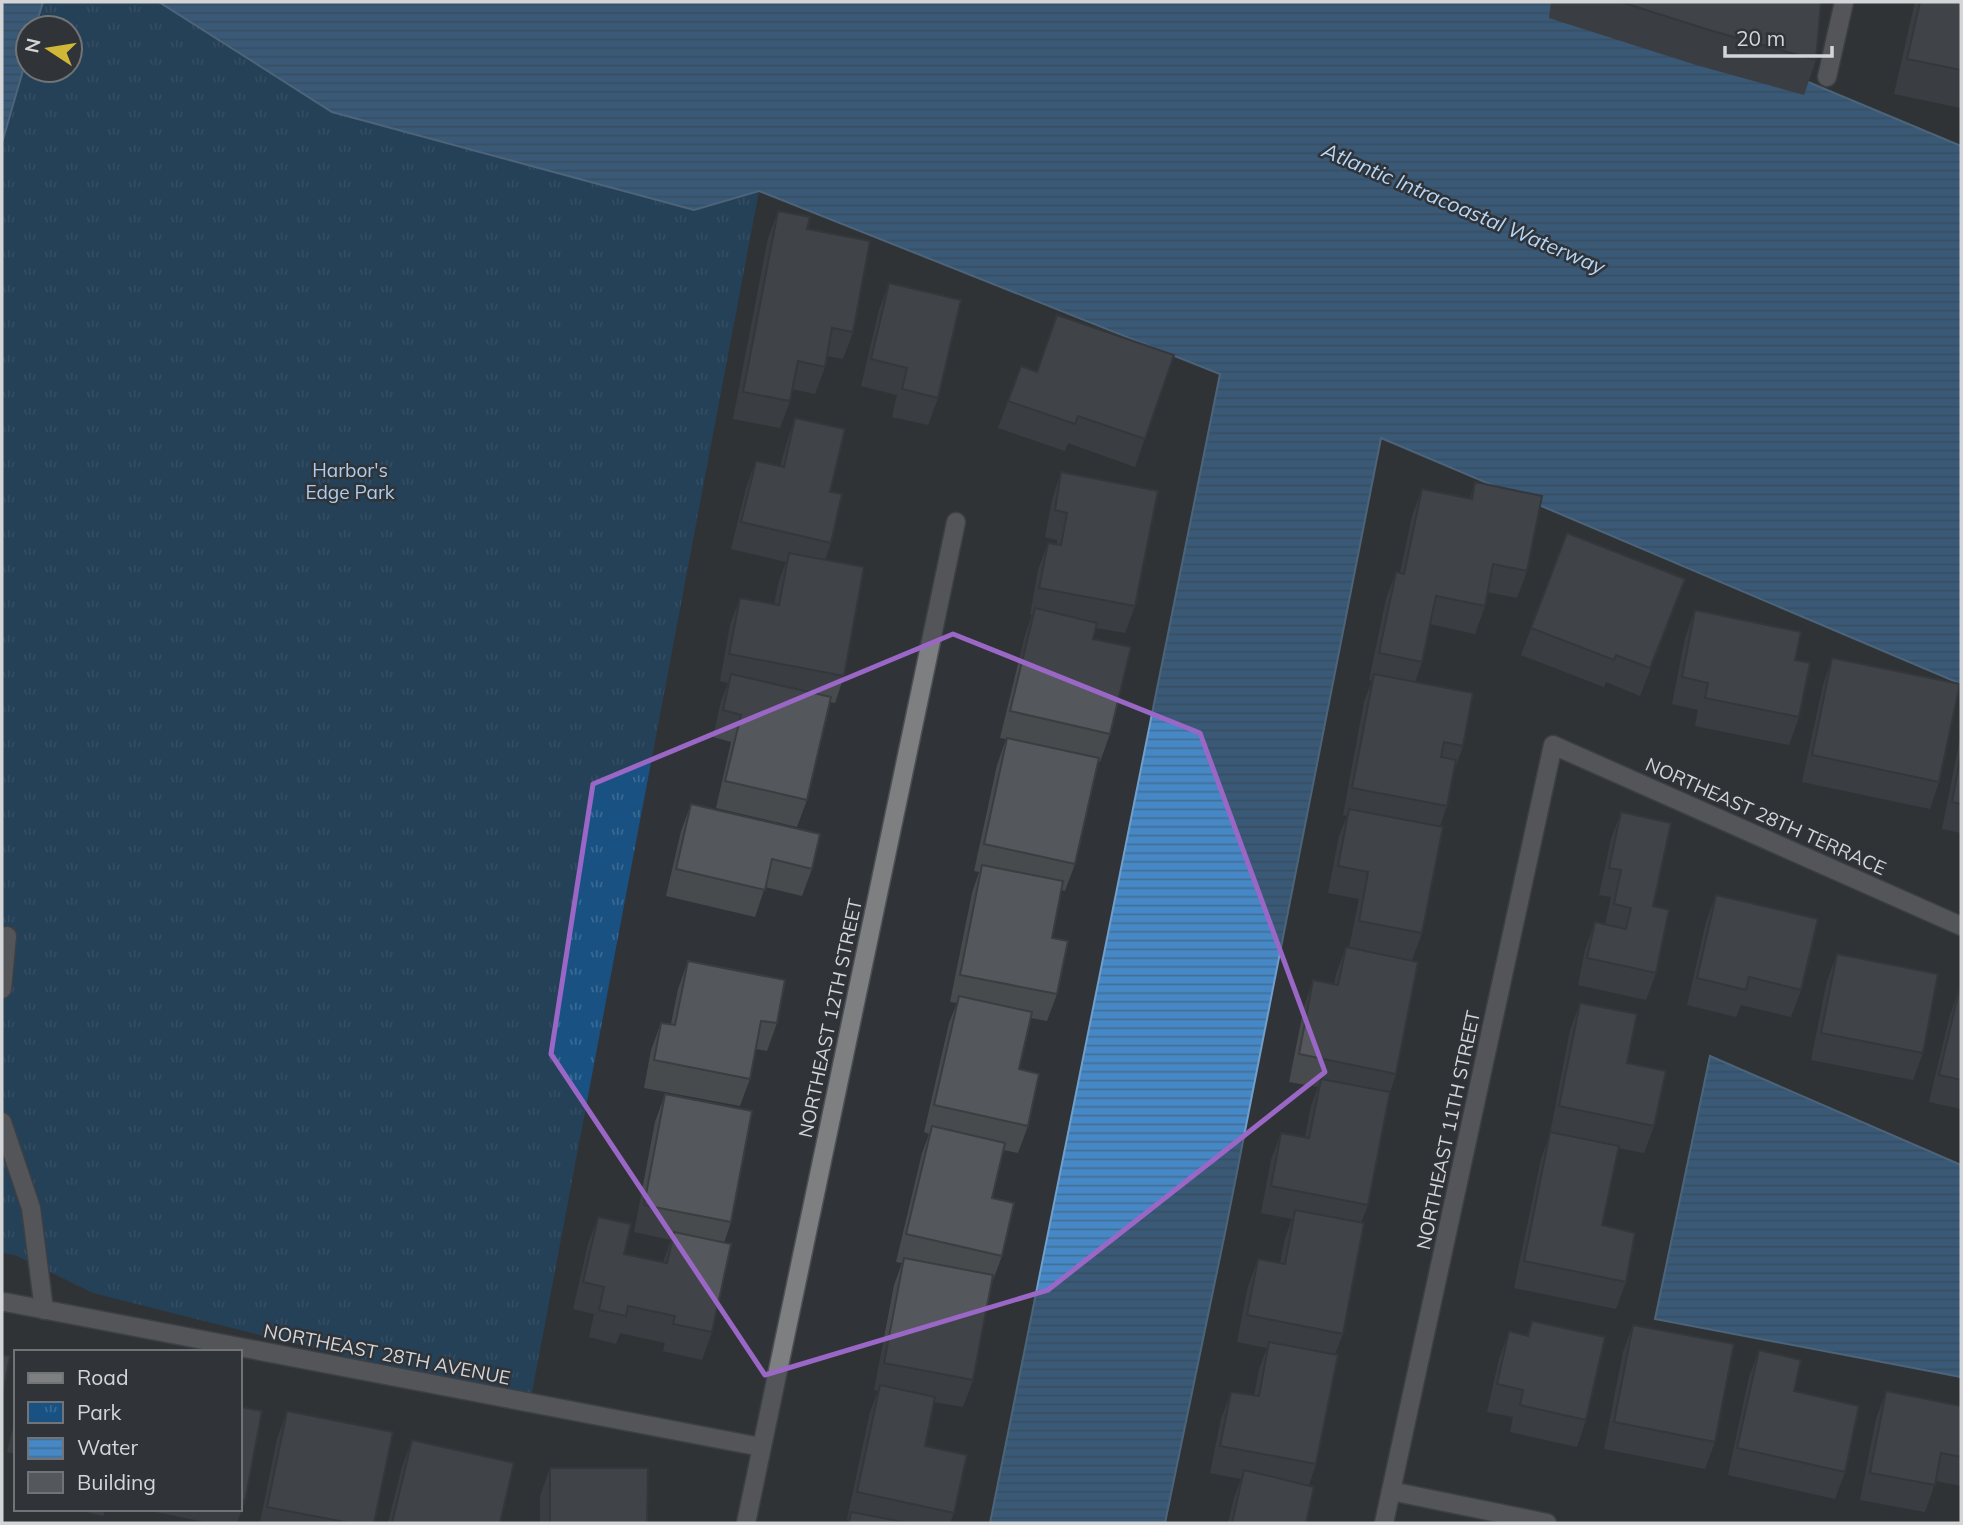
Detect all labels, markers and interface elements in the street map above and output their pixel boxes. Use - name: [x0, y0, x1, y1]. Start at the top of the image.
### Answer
- north arrow: [14, 14, 84, 84]
- scale bar: [1725, 14, 1832, 58]
- text: 20 m: [1736, 25, 1785, 51]
- text: N: [19, 36, 46, 55]
- water label: Atlantic Intracoastal Waterway: [1318, 136, 1610, 280]
- park label: Harbor's Edge Park: [305, 458, 395, 504]
- street label: NORTHEAST 28TH TERRACE: [1642, 752, 1890, 880]
- street label: NORTHEAST 12TH STREET: [793, 896, 867, 1140]
- street label: NORTHEAST 11TH STREET: [1411, 1008, 1485, 1252]
- street label: NORTHEAST 28TH AVENUE: [262, 1318, 512, 1390]
- legend: [14, 1350, 242, 1511]
- text: Road: [77, 1364, 128, 1390]
- text: Park: [77, 1399, 121, 1425]
- text: Water: [77, 1434, 138, 1460]
- text: Building: [77, 1469, 156, 1495]

